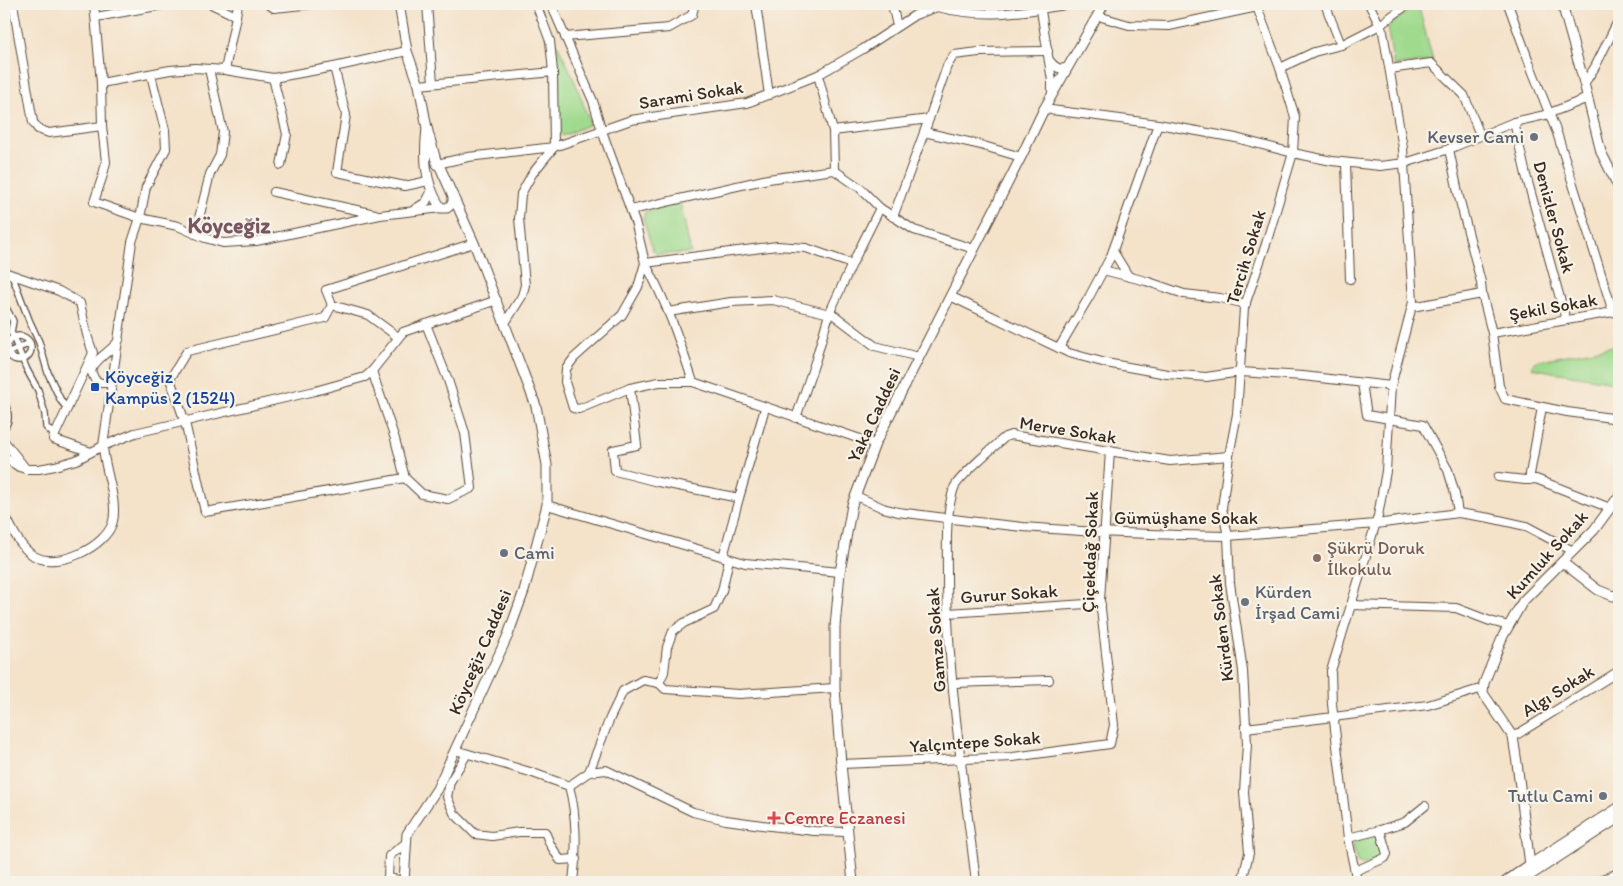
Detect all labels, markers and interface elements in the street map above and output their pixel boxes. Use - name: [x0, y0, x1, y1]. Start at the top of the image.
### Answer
- street label: Sarami Sokak: [637, 76, 745, 114]
- place label: Kevser Cami: [1427, 126, 1524, 148]
- marker: Kevser Cami: [1528, 131, 1540, 143]
- street label: Denizler Sokak: [1528, 159, 1580, 276]
- street label: Tercih Sokak: [1221, 207, 1271, 307]
- district label: Köyceğiz: [187, 212, 271, 239]
- street label: Şekil Sokak: [1507, 288, 1599, 326]
- street label: Yaka Caddesi: [842, 364, 906, 466]
- place label: Köyceğiz Kampüs 2 (1524): [105, 366, 235, 409]
- marker: Köyceğiz Kampüs 2 (1524): [89, 381, 101, 393]
- street label: Merve Sokak: [1018, 411, 1119, 449]
- street label: Çiçekdağ Sokak: [1077, 490, 1103, 613]
- street label: Kumluk Sokak: [1501, 506, 1593, 604]
- street label: Gümüşhane Sokak: [1114, 507, 1258, 529]
- place label: Şükrü Doruk İlkokulu: [1327, 537, 1425, 580]
- place label: Cami: [514, 542, 555, 564]
- marker: Cami: [498, 547, 510, 559]
- marker: Şükrü Doruk İlkokulu: [1311, 552, 1323, 564]
- street label: Kürden Sokak: [1204, 573, 1238, 683]
- street label: Gurur Sokak: [960, 580, 1059, 608]
- place label: Kürden İrşad Cami: [1255, 581, 1340, 624]
- street label: Köyceğiz Caddesi: [444, 586, 516, 718]
- street label: Gamze Sokak: [921, 586, 951, 693]
- marker: Kürden İrşad Cami: [1239, 596, 1251, 608]
- street label: Algı Sokak: [1518, 660, 1598, 722]
- street label: Yalçıntepe Sokak: [909, 726, 1041, 758]
- place label: Tutlu Cami: [1508, 785, 1593, 807]
- marker: Tutlu Cami: [1597, 790, 1609, 802]
- place label: Cemre Eczanesi: [784, 807, 906, 829]
- marker: Cemre Eczanesi: [768, 812, 780, 824]

